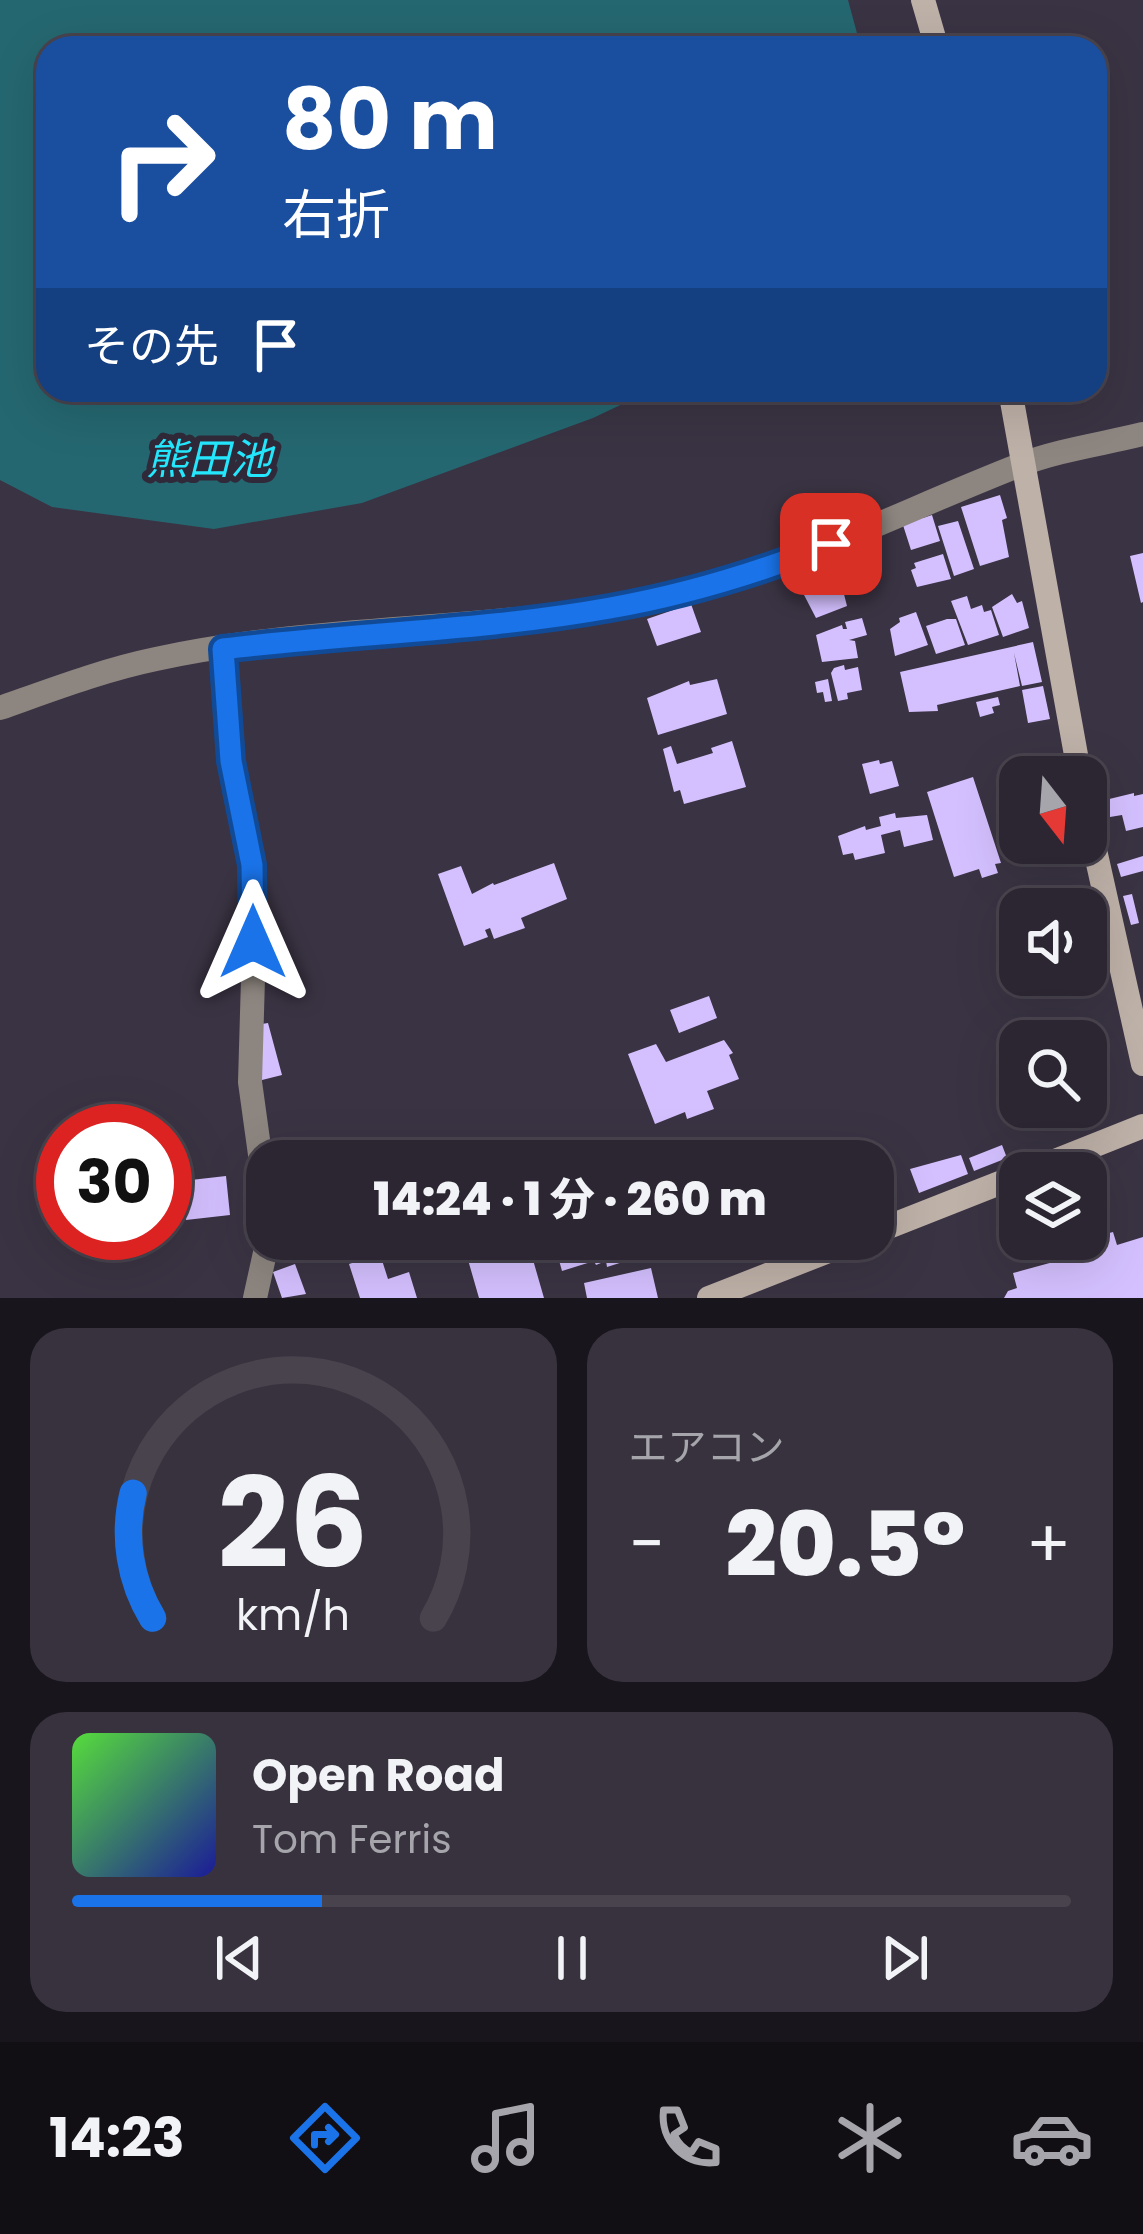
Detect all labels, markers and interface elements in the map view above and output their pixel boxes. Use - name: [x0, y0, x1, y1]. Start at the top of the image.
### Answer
- text: 80 m: [282, 61, 498, 178]
- icon: right: [84, 84, 240, 240]
- text: 右折: [282, 177, 390, 253]
- icon: arrive: [243, 312, 309, 378]
- text: その先: [84, 315, 219, 378]
- water label: 熊田池: [146, 430, 276, 489]
- pin: [780, 493, 882, 595]
- icon: arrive: [798, 511, 864, 577]
- north arrow: [999, 756, 1107, 864]
- map controls: [999, 756, 1107, 1260]
- position arrow: [190, 879, 316, 1005]
- button: sound: [999, 888, 1107, 996]
- button: search: [999, 1020, 1107, 1128]
- speed limit sign: 30: [36, 1104, 192, 1260]
- button: layers: [999, 1152, 1107, 1260]
- text: 14:24 · 1 分 · 260 m: [373, 1168, 767, 1231]
- text: エアコン: [629, 1420, 785, 1475]
- text: 26: [218, 1436, 369, 1611]
- text: 20.5°: [726, 1481, 965, 1608]
- text: −: [629, 1498, 665, 1590]
- text: +: [1026, 1498, 1071, 1590]
- text: km/h: [236, 1585, 350, 1645]
- text: Open Road: [252, 1744, 505, 1807]
- text: Tom Ferris: [252, 1812, 452, 1867]
- icon: previous: [206, 1925, 272, 1991]
- icon: pause: [539, 1925, 605, 1991]
- icon: next: [872, 1925, 938, 1991]
- icon: directions: [283, 2096, 367, 2180]
- icon: music: [464, 2096, 548, 2180]
- icon: phone: [646, 2096, 730, 2180]
- icon: climate: [828, 2096, 912, 2180]
- icon: car: [1010, 2096, 1094, 2180]
- text: 14:23: [49, 2100, 185, 2176]

